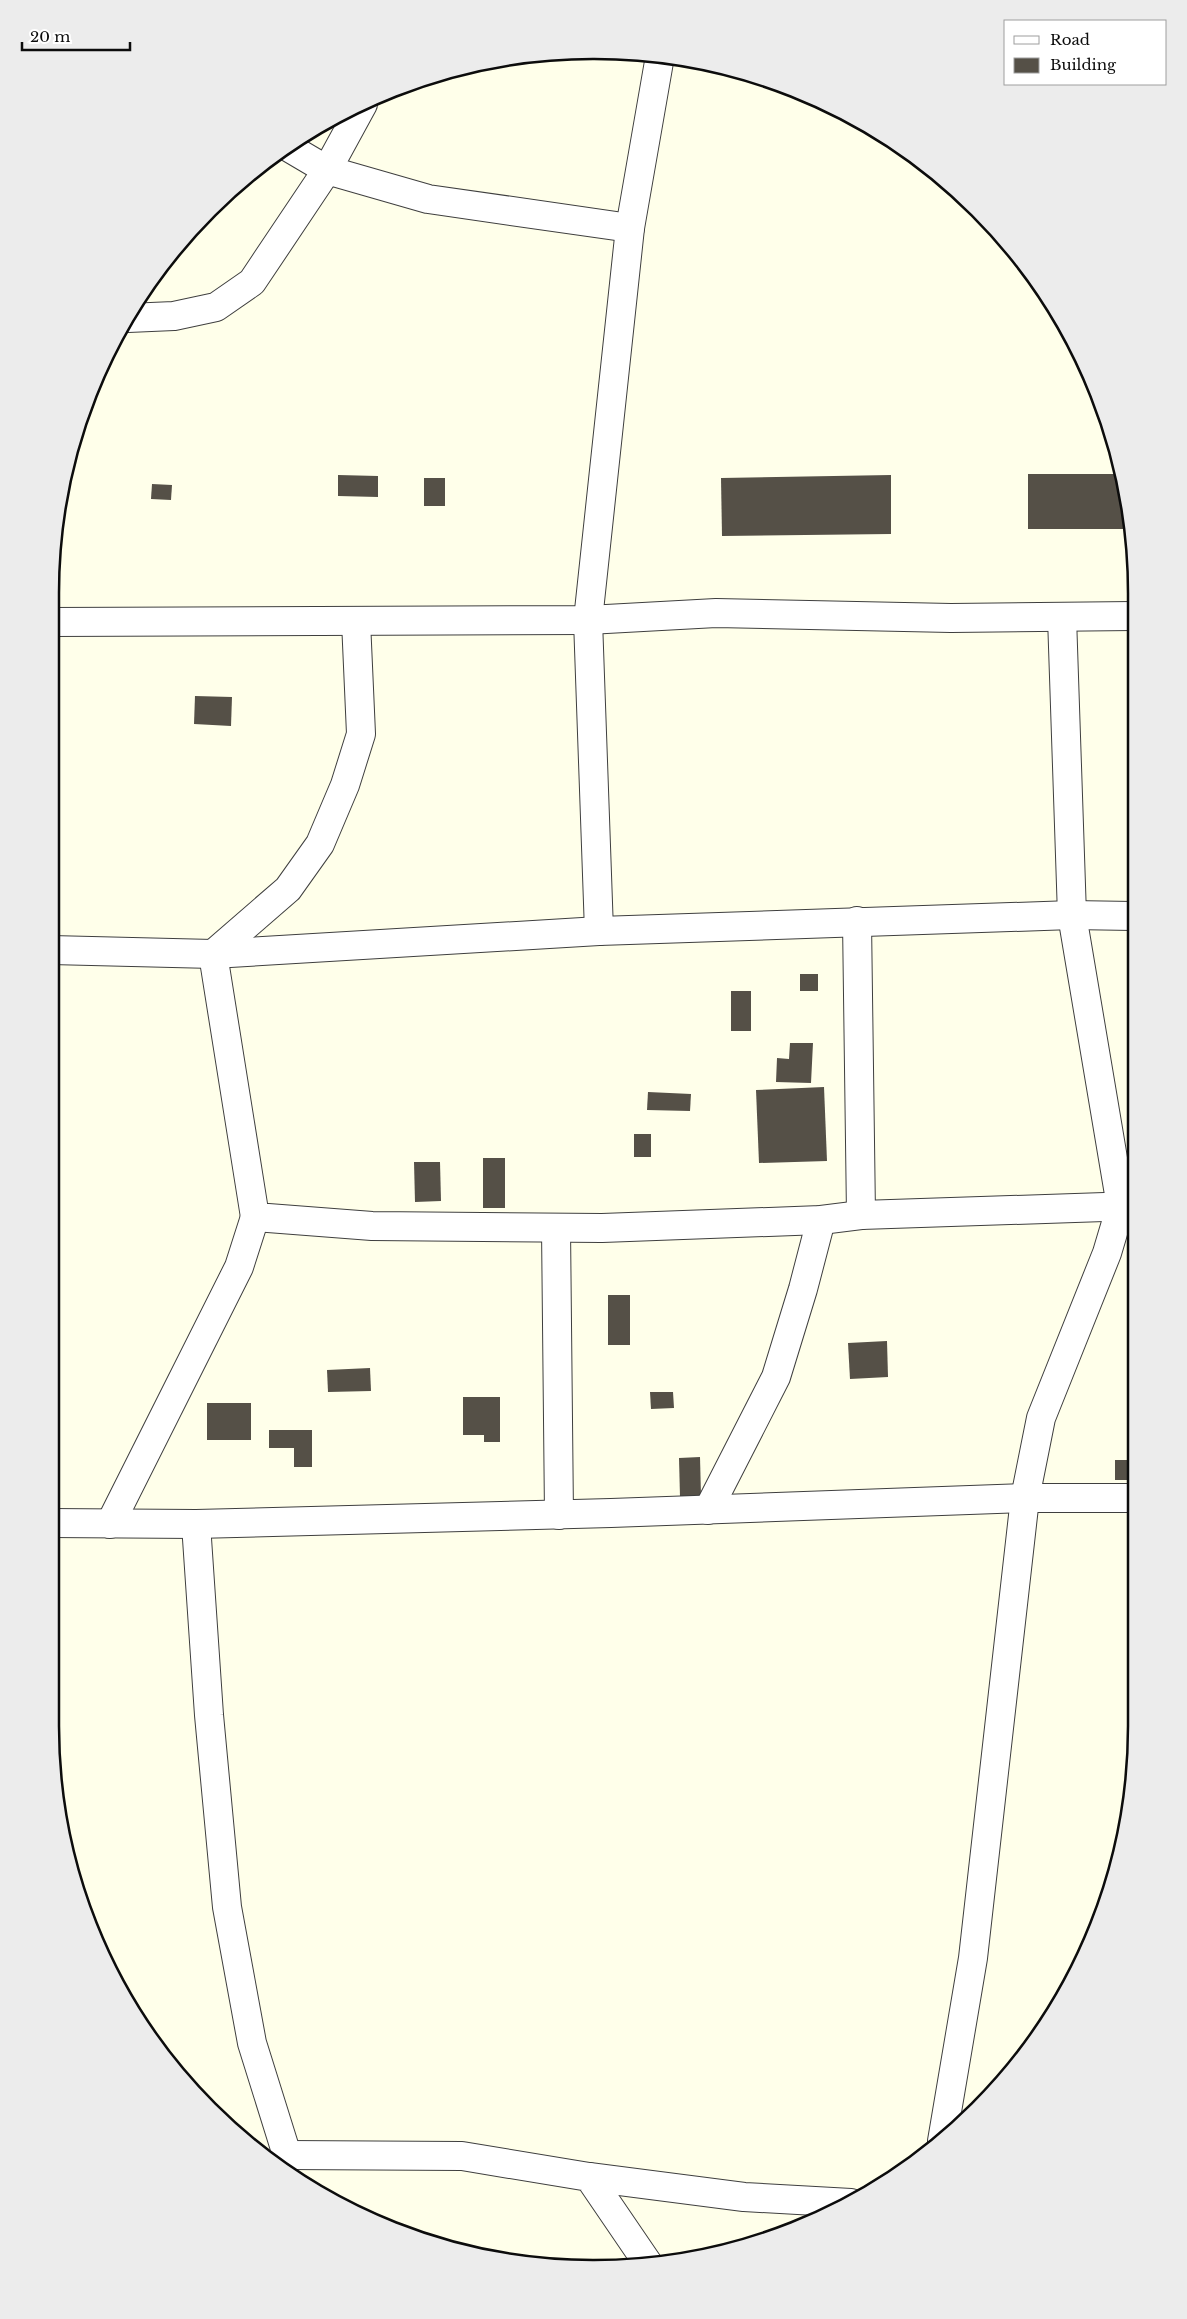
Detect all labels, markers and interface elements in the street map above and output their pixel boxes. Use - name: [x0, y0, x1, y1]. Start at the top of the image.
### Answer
- scale bar: [22, 20, 130, 52]
- legend: [1004, 20, 1167, 85]
- text: 20 m: [30, 27, 70, 46]
- text: Road: [1050, 30, 1090, 49]
- text: Building: [1050, 55, 1117, 74]

